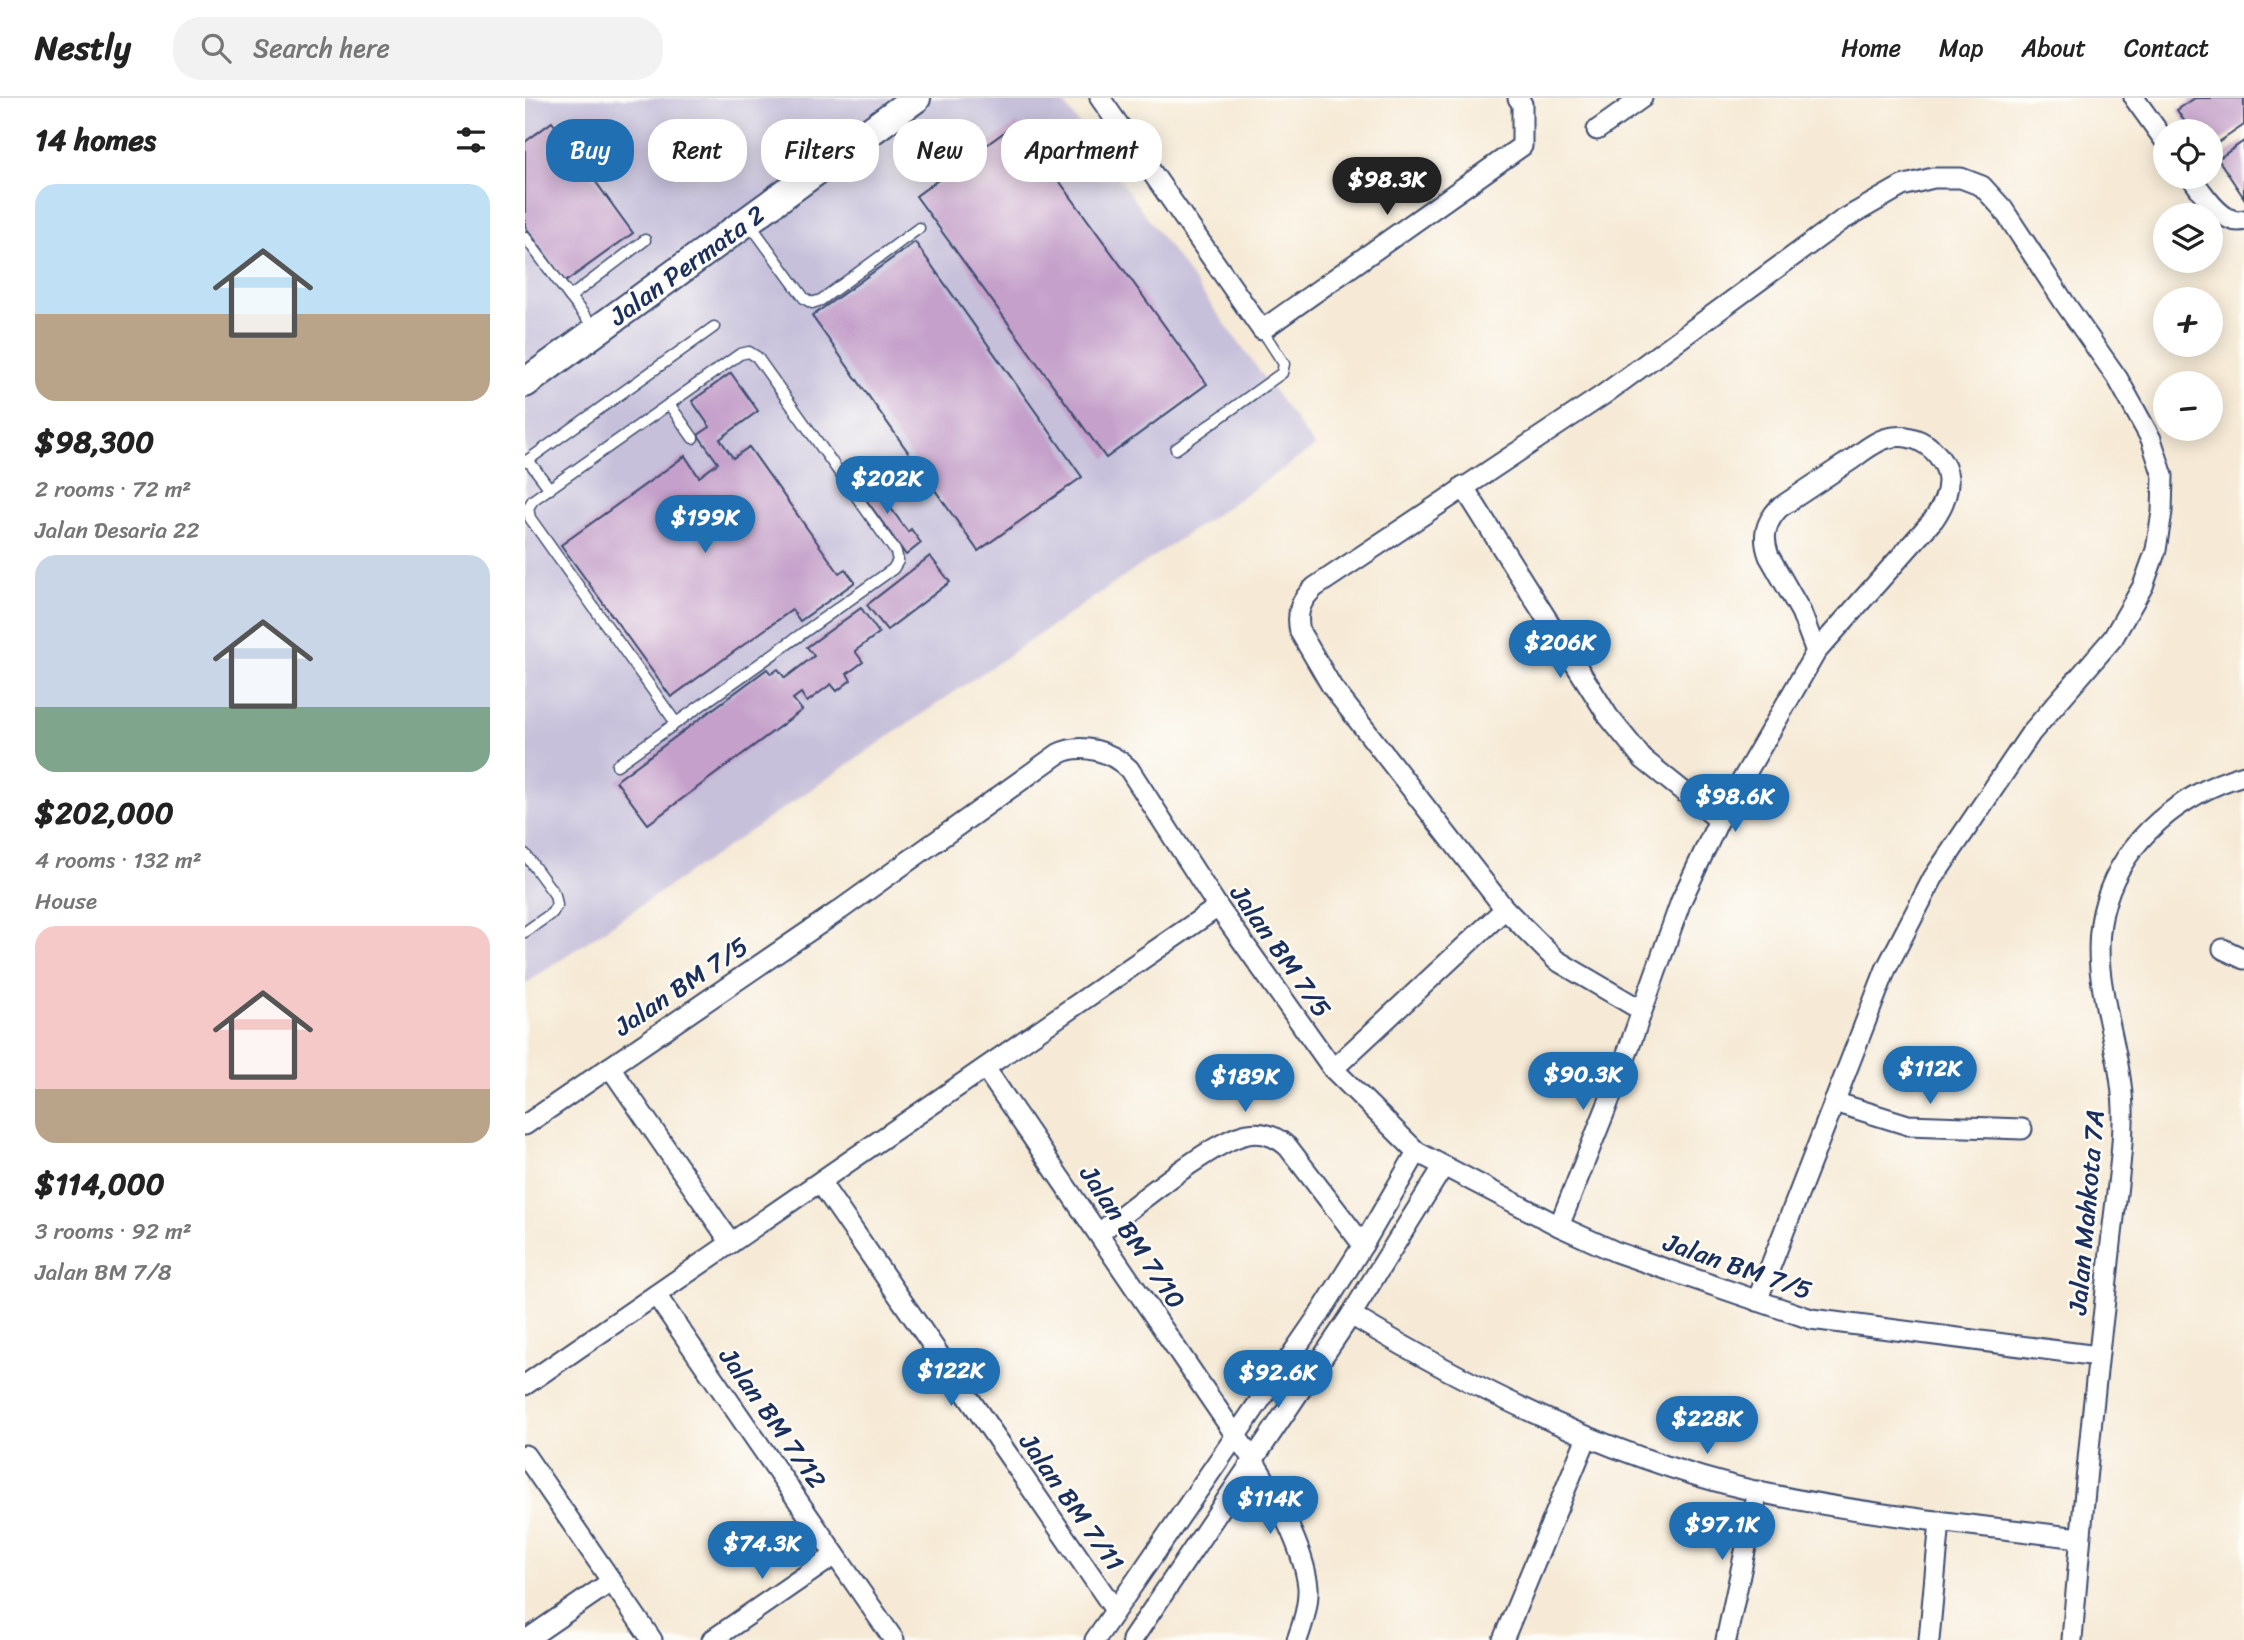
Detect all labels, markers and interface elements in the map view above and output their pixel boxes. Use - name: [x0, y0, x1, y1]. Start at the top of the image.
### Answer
- search box: [173, 17, 663, 80]
- text: Nestly: [35, 19, 131, 77]
- text: Search here: [253, 25, 390, 71]
- text: Home: [1841, 27, 1901, 69]
- text: Map: [1939, 27, 1983, 69]
- text: About: [2021, 27, 2086, 69]
- text: Contact: [2124, 27, 2209, 69]
- icon: search: [197, 29, 235, 67]
- text: 14 homes: [35, 113, 156, 167]
- chip: Buy: [546, 119, 634, 182]
- chip: Rent: [648, 119, 747, 182]
- chip: Filters: [761, 119, 879, 182]
- chip: New: [893, 119, 987, 182]
- chip: Apartment: [1001, 119, 1162, 182]
- map controls: [2153, 119, 2223, 441]
- button: locate: [2153, 119, 2223, 189]
- icon: filters: [452, 121, 490, 159]
- pin: $98.3K: [1330, 158, 1444, 217]
- text: $98.3K: [1348, 159, 1426, 200]
- street label: Jalan Permata 2: [598, 192, 775, 338]
- button: layers: [2153, 203, 2223, 273]
- icon: home: [200, 230, 326, 356]
- button: +: [2153, 287, 2223, 357]
- button: −: [2153, 371, 2223, 441]
- text: $98,300: [35, 415, 154, 469]
- pin: $202K: [838, 456, 936, 516]
- text: $202K: [852, 458, 922, 499]
- text: 2 rooms · 72 m²: [35, 469, 191, 510]
- pin: $199K: [656, 496, 754, 555]
- text: $199K: [671, 497, 739, 538]
- text: Jalan Desaria 22: [35, 510, 199, 551]
- icon: home: [200, 601, 326, 727]
- pin: $206K: [1511, 620, 1609, 680]
- text: $206K: [1525, 622, 1595, 663]
- pin: $98.6K: [1678, 774, 1792, 834]
- text: $98.6K: [1696, 776, 1774, 817]
- text: $202,000: [35, 786, 174, 840]
- text: 4 rooms · 132 m²: [35, 840, 202, 881]
- street label: Jalan BM 7/5: [1217, 874, 1344, 1028]
- text: House: [35, 881, 97, 922]
- street label: Jalan BM 7/5: [603, 924, 758, 1049]
- icon: home: [200, 972, 326, 1098]
- pin: $112K: [1881, 1046, 1979, 1106]
- text: $112K: [1899, 1048, 1961, 1089]
- pin: $90.3K: [1526, 1052, 1640, 1112]
- pin: $189K: [1196, 1054, 1294, 1114]
- text: $90.3K: [1544, 1054, 1622, 1095]
- text: $189K: [1211, 1056, 1279, 1097]
- street label: Jalan Mahkota 7A: [2054, 1108, 2118, 1317]
- street label: Jalan BM 7/10: [1067, 1154, 1199, 1319]
- text: $114,000: [35, 1157, 165, 1211]
- text: 3 rooms · 92 m²: [35, 1211, 192, 1252]
- street label: Jalan BM 7/5: [1657, 1219, 1819, 1313]
- text: Jalan BM 7/8: [35, 1252, 172, 1293]
- street label: Jalan BM 7/12: [706, 1336, 839, 1499]
- pin: $122K: [902, 1348, 1000, 1408]
- text: $122K: [918, 1350, 984, 1391]
- pin: $92.6K: [1221, 1350, 1335, 1410]
- text: $92.6K: [1240, 1352, 1316, 1393]
- pin: $228K: [1658, 1396, 1756, 1456]
- text: $228K: [1672, 1398, 1742, 1439]
- street label: Jalan BM 7/11: [1006, 1422, 1137, 1581]
- pin: $114K: [1221, 1476, 1319, 1536]
- text: $114K: [1238, 1478, 1302, 1519]
- pin: $97.1K: [1665, 1502, 1779, 1562]
- text: $97.1K: [1685, 1504, 1759, 1545]
- pin: $74.3K: [705, 1522, 819, 1581]
- text: $74.3K: [724, 1523, 800, 1564]

